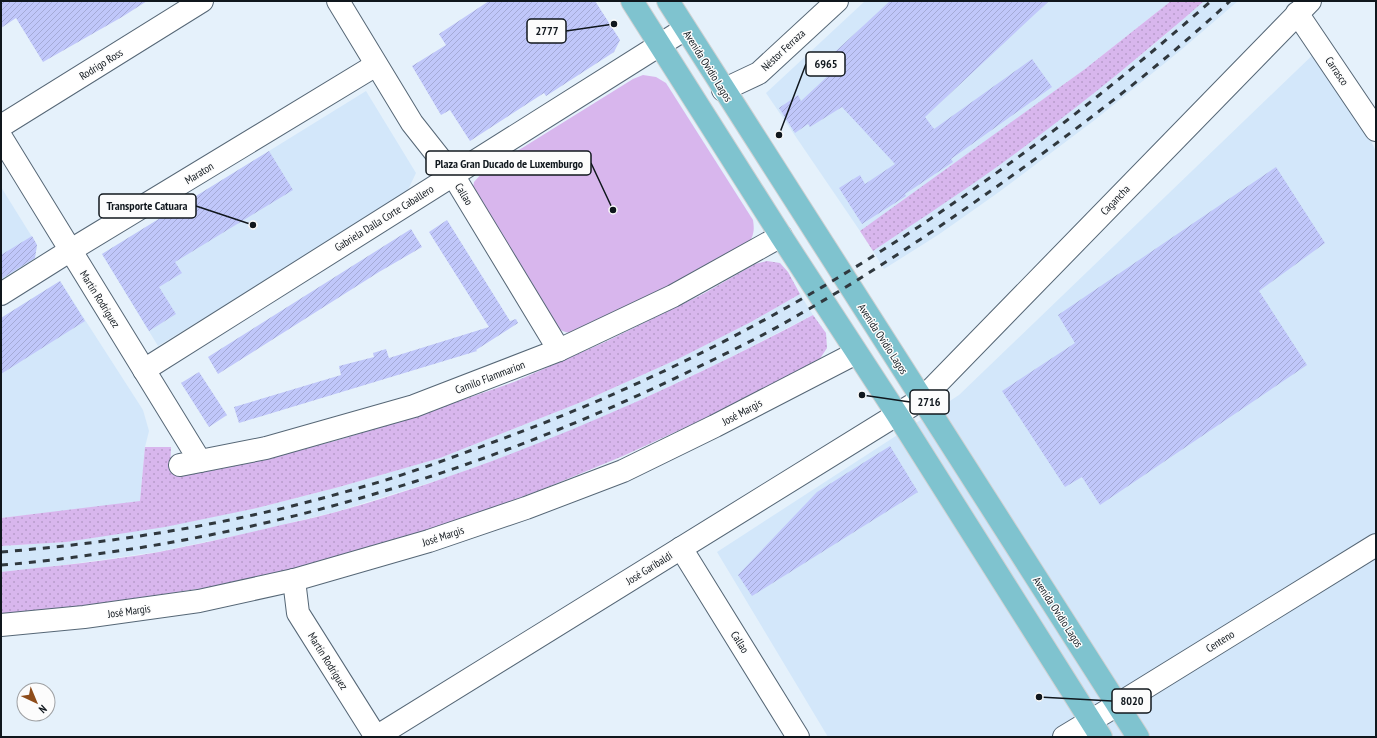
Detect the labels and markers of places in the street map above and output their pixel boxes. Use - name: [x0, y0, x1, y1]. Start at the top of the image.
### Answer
- callout: 2777: [527, 19, 566, 43]
- callout: 6965: [806, 52, 845, 76]
- callout: Plaza Gran Ducado de Luxemburgo: [426, 151, 591, 175]
- callout: Transporte Catuara: [99, 194, 196, 218]
- callout: 2716: [910, 390, 949, 414]
- callout: 8020: [1112, 689, 1151, 713]

